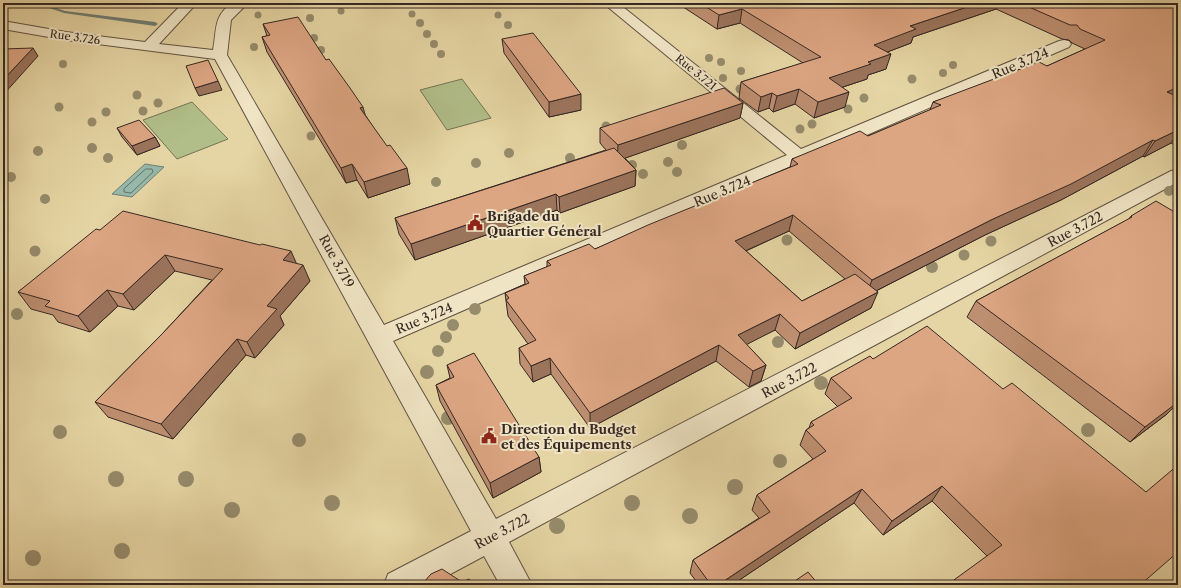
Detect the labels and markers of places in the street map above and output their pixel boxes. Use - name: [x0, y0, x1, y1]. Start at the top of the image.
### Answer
- place label: Brigade du Quartier Général: [487, 208, 602, 239]
- public building icon: Brigade du Quartier Général: [466, 214, 484, 232]
- place label: Direction du Budget et des Équipements: [501, 421, 637, 452]
- public building icon: Direction du Budget et des Équipements: [480, 427, 498, 445]

